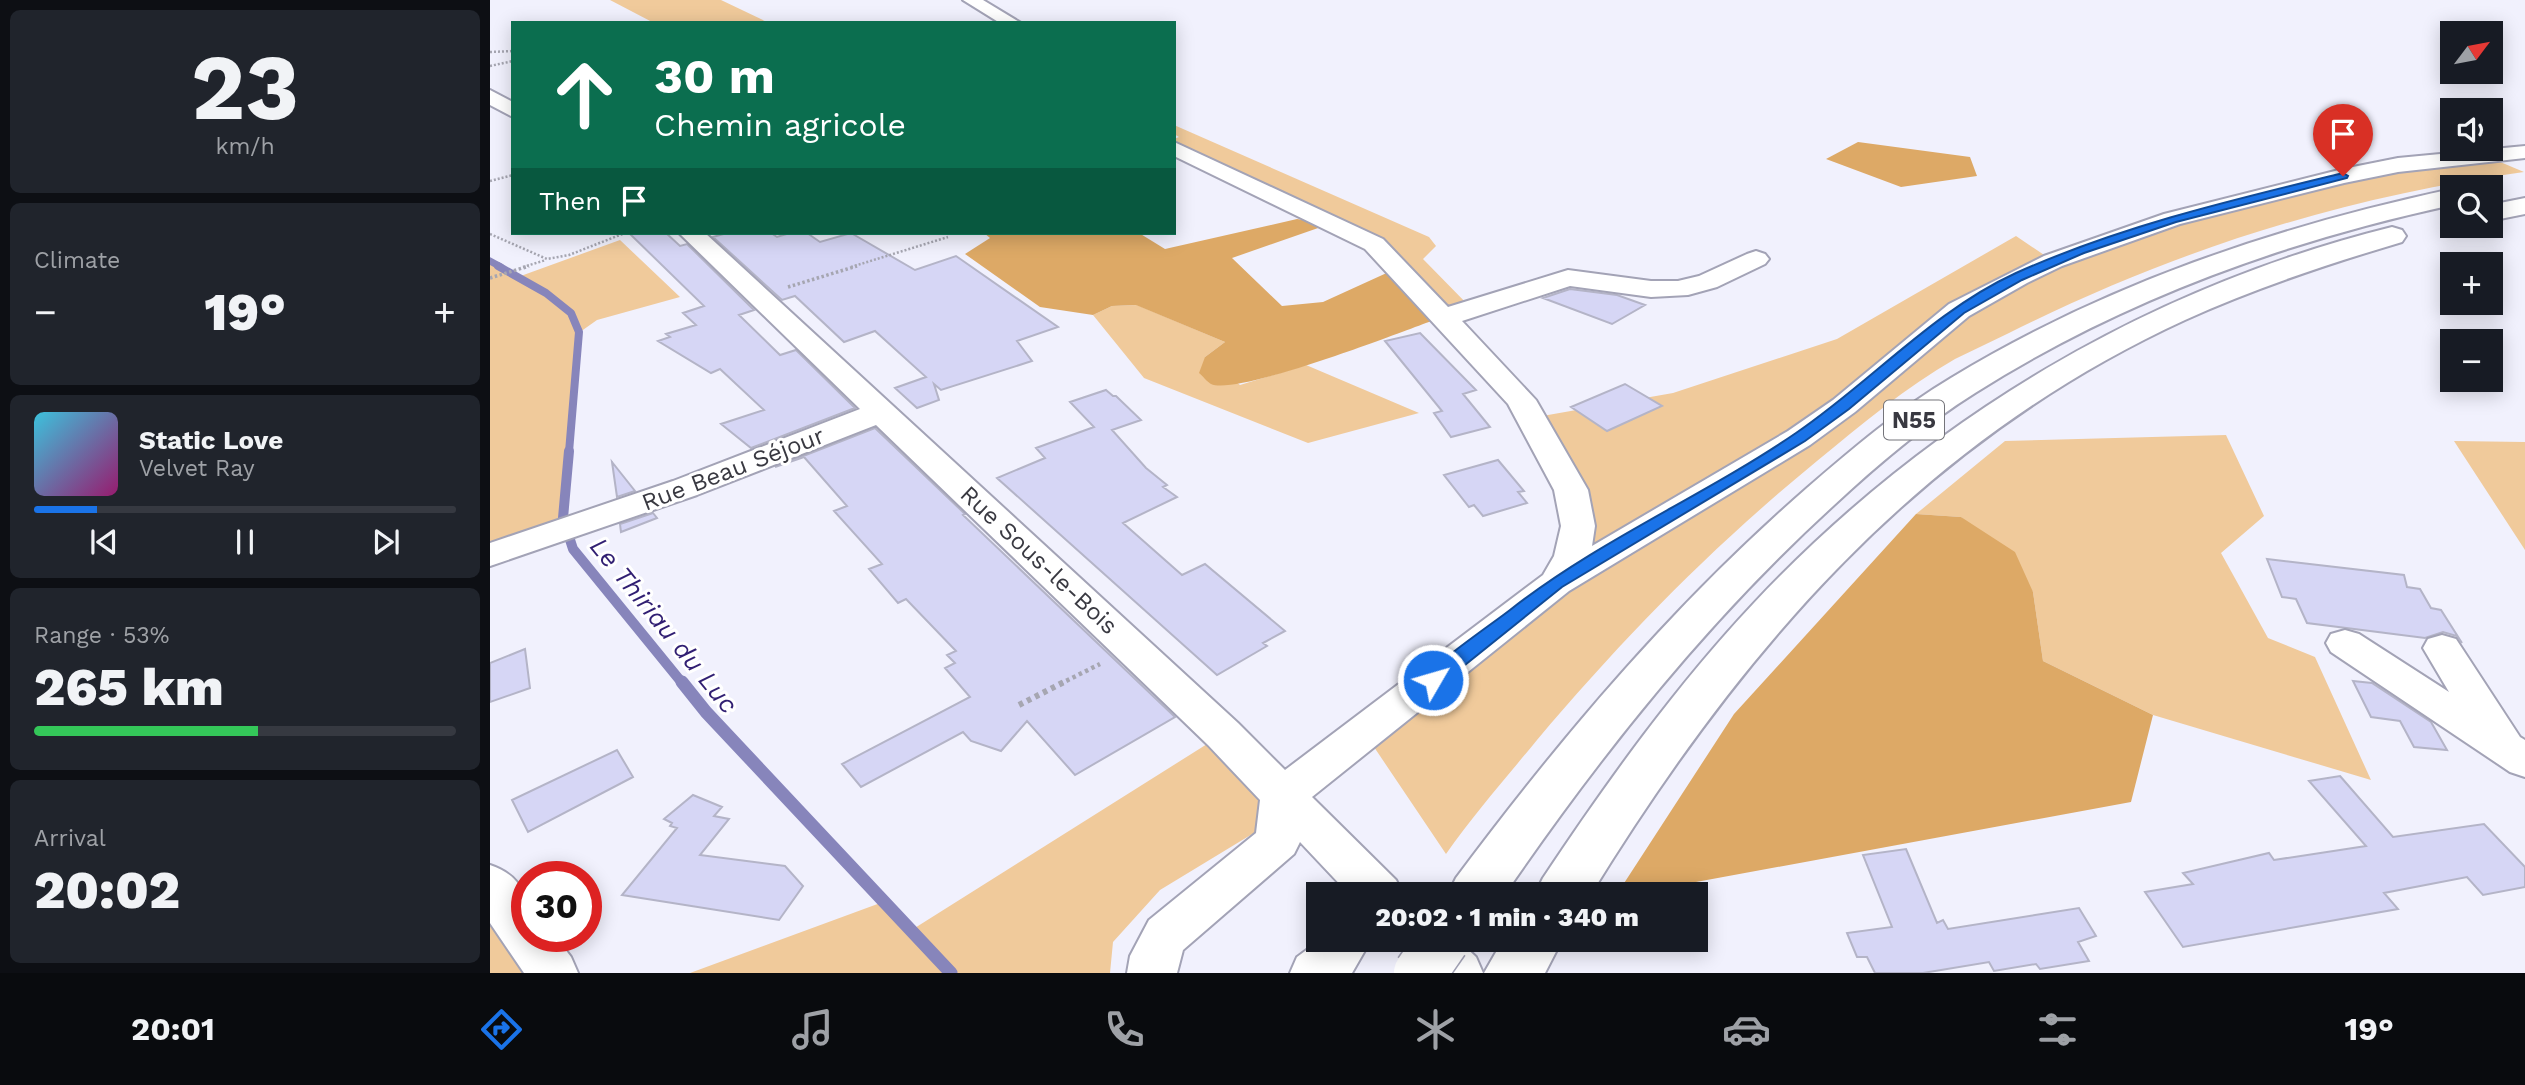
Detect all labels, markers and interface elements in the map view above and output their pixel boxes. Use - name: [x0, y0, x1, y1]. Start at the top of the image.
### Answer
- north arrow: [2440, 21, 2502, 84]
- map controls: [2440, 21, 2503, 392]
- text: 23: [191, 34, 299, 141]
- text: 30 m: [654, 47, 775, 105]
- icon: ahead: [539, 49, 630, 140]
- button: sound: [2440, 98, 2503, 161]
- pin: [2313, 104, 2373, 176]
- text: Chemin agricole: [654, 106, 906, 144]
- icon: arrive: [2324, 115, 2362, 153]
- text: km/h: [215, 133, 275, 160]
- button: search: [2440, 175, 2503, 238]
- icon: arrive: [615, 182, 653, 220]
- text: Then: [539, 186, 601, 216]
- text: Climate: [34, 247, 120, 274]
- button: +: [2440, 252, 2503, 315]
- text: 19°: [204, 282, 286, 343]
- text: −: [34, 290, 57, 334]
- text: +: [433, 290, 456, 334]
- button: −: [2440, 329, 2503, 392]
- road number: N55: [1884, 400, 1944, 440]
- street label: Rue Beau Séjour: [638, 421, 828, 517]
- text: Static Love: [139, 425, 283, 455]
- text: Velvet Ray: [139, 455, 255, 482]
- street label: Rue Sous-le-Bois: [955, 480, 1123, 640]
- icon: previous: [85, 523, 123, 561]
- icon: pause: [226, 523, 264, 561]
- icon: next: [367, 523, 405, 561]
- water label: Le Thiriau du Luc: [584, 531, 744, 719]
- text: Range · 53%: [34, 622, 169, 649]
- position arrow: [1396, 643, 1470, 717]
- text: 265 km: [34, 657, 224, 718]
- text: Arrival: [34, 825, 106, 852]
- text: 20:02: [34, 860, 180, 921]
- speed limit sign: 30: [511, 861, 602, 952]
- text: 20:02 · 1 min · 340 m: [1375, 902, 1639, 932]
- icon: directions: [477, 1005, 526, 1054]
- icon: music: [788, 1005, 837, 1054]
- icon: phone: [1100, 1005, 1149, 1054]
- icon: climate: [1411, 1005, 1460, 1054]
- icon: car: [1722, 1005, 1771, 1054]
- icon: filters: [2033, 1005, 2082, 1054]
- text: 20:01: [131, 1010, 215, 1048]
- text: 19°: [2345, 1010, 2394, 1048]

